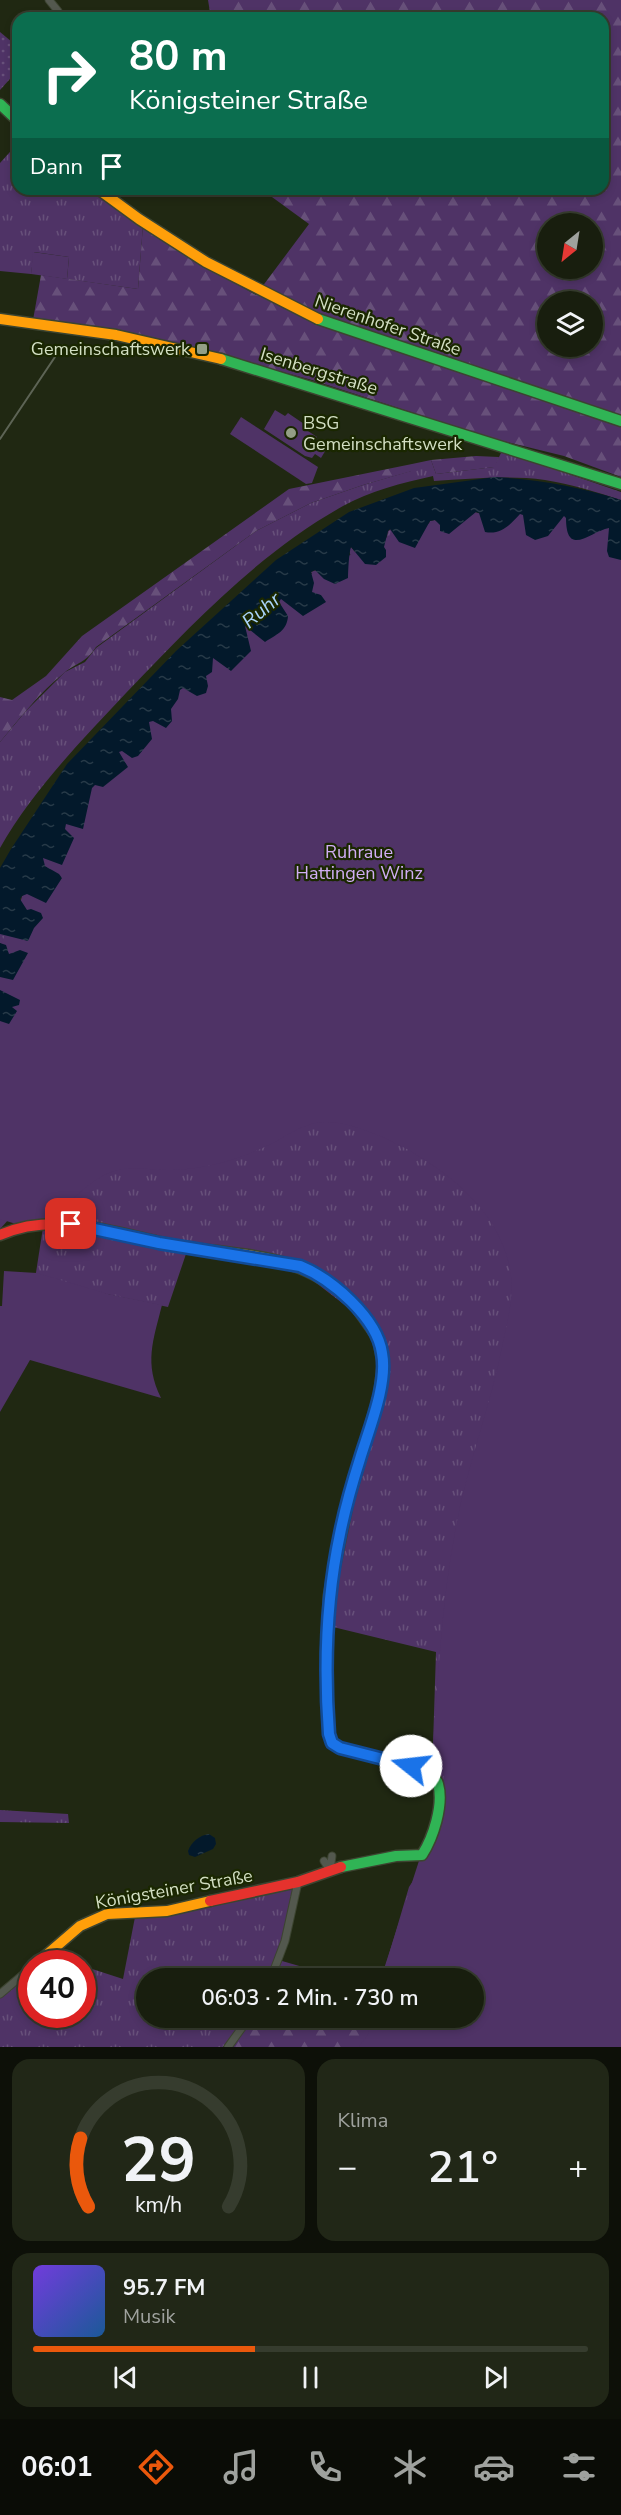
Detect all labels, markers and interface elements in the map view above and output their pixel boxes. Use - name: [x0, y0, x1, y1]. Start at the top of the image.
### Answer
- text: 80 m: [129, 28, 228, 85]
- icon: right: [30, 36, 108, 114]
- text: Königsteiner Straße: [129, 82, 368, 119]
- icon: arrive: [95, 150, 128, 183]
- text: Dann: [30, 152, 83, 182]
- north arrow: [537, 213, 603, 279]
- map controls: [537, 213, 603, 357]
- street label: Nierenhofer Straße: [311, 289, 465, 361]
- button: layers: [537, 291, 603, 357]
- place label: Gemeinschaftswerk: [31, 337, 191, 361]
- marker: Gemeinschaftswerk: [195, 342, 209, 356]
- street label: Isenbergstraße: [257, 342, 381, 400]
- place label: BSG Gemeinschaftswerk: [303, 411, 463, 456]
- marker: BSG Gemeinschaftswerk: [284, 426, 298, 440]
- water label: Ruhr: [236, 586, 287, 635]
- park label: Ruhraue Hattingen Winz: [295, 840, 423, 885]
- pin: [45, 1198, 96, 1249]
- icon: arrive: [54, 1207, 87, 1240]
- position arrow: [379, 1734, 443, 1798]
- street label: Königsteiner Straße: [93, 1863, 255, 1915]
- speed limit sign: 40: [18, 1950, 96, 2028]
- text: 06:03 · 2 Min. · 730 m: [201, 1983, 419, 2013]
- text: Klima: [338, 2107, 388, 2134]
- text: 29: [121, 2118, 196, 2203]
- text: 21°: [427, 2137, 498, 2198]
- text: −: [338, 2145, 357, 2190]
- text: +: [568, 2145, 588, 2190]
- text: km/h: [135, 2190, 182, 2220]
- text: 95.7 FM: [123, 2273, 205, 2303]
- text: Musik: [123, 2303, 176, 2330]
- icon: previous: [109, 2361, 142, 2394]
- icon: pause: [294, 2361, 327, 2394]
- icon: next: [479, 2361, 512, 2394]
- icon: directions: [135, 2446, 177, 2488]
- icon: music: [220, 2446, 262, 2488]
- icon: phone: [304, 2446, 346, 2488]
- icon: climate: [389, 2446, 431, 2488]
- icon: car: [473, 2446, 515, 2488]
- icon: filters: [558, 2446, 600, 2488]
- text: 06:01: [21, 2449, 93, 2486]

